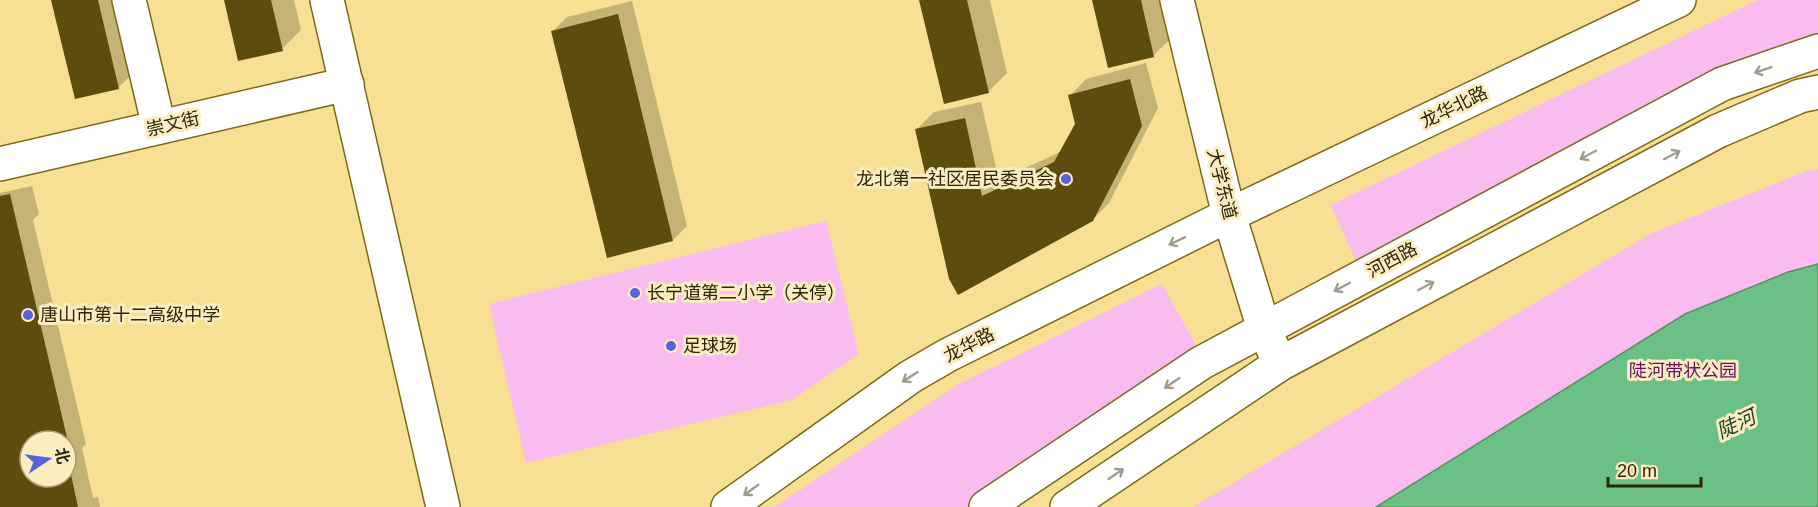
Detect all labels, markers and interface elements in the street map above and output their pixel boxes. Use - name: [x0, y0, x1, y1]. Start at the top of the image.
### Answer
- one-way arrow: [1754, 65, 1772, 76]
- street label: 龙华北路: [1417, 82, 1491, 132]
- street label: 崇文街: [144, 108, 202, 140]
- street label: 大学东道: [1204, 147, 1240, 221]
- one-way arrow: [1580, 149, 1597, 161]
- one-way arrow: [1663, 149, 1680, 161]
- place label: 龙北第一社区居民委员会: [856, 169, 1054, 189]
- marker: 龙北第一社区居民委员会: [1059, 172, 1073, 186]
- one-way arrow: [1169, 236, 1187, 247]
- street label: 河西路: [1363, 238, 1421, 282]
- one-way arrow: [1416, 280, 1434, 291]
- one-way arrow: [1334, 281, 1351, 293]
- place label: 长宁道第二小学（关停）: [647, 283, 845, 303]
- marker: 长宁道第二小学（关停）: [628, 286, 642, 300]
- place label: 唐山市第十二高级中学: [40, 305, 220, 325]
- marker: 唐山市第十二高级中学: [21, 308, 35, 322]
- street label: 龙华路: [940, 324, 998, 366]
- place label: 足球场: [683, 336, 737, 356]
- marker: 足球场: [664, 339, 678, 353]
- park label: 陡河带状公园: [1629, 361, 1737, 381]
- one-way arrow: [902, 371, 919, 383]
- one-way arrow: [1164, 377, 1181, 389]
- water label: 陡河: [1713, 404, 1762, 442]
- north arrow: [18, 429, 78, 489]
- text: 北: [52, 446, 72, 465]
- scale bar: [1608, 450, 1701, 488]
- text: 20 m: [1617, 461, 1657, 481]
- one-way arrow: [1107, 468, 1124, 481]
- one-way arrow: [744, 484, 760, 496]

